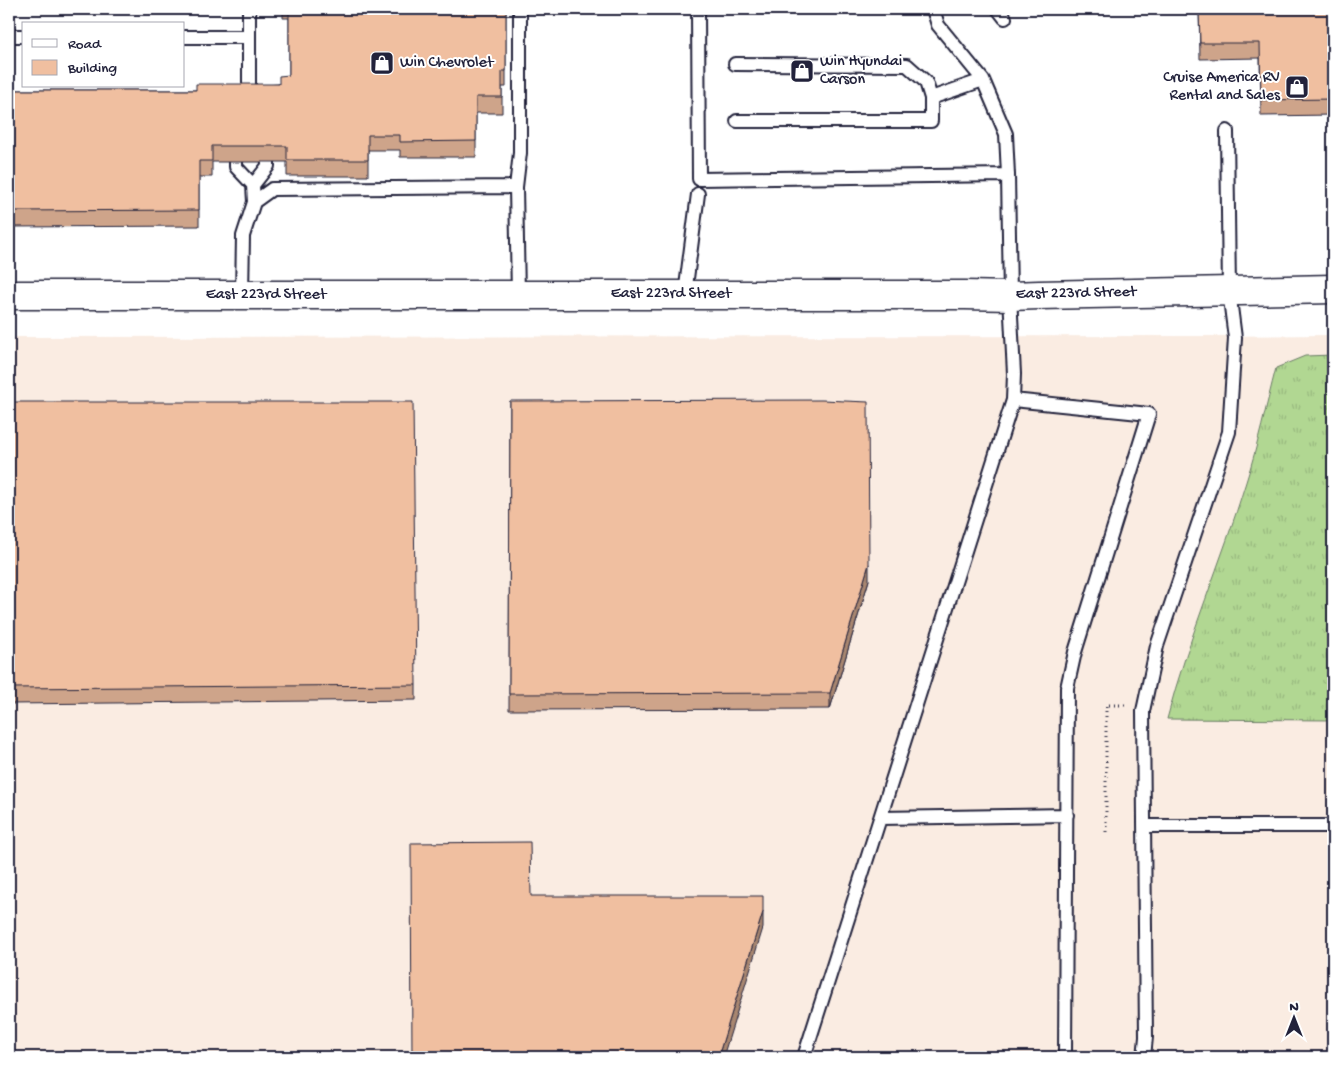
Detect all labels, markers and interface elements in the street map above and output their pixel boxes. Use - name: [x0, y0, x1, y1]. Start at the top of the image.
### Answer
- legend: [22, 22, 185, 88]
- text: Road: [68, 36, 102, 54]
- shop icon: Win Chevrolet: [369, 50, 395, 76]
- place label: Win Hyundai Carson: [820, 53, 902, 90]
- place label: Win Chevrolet: [400, 54, 495, 73]
- shop icon: Win Hyundai Carson: [789, 58, 815, 84]
- text: Building: [67, 60, 117, 78]
- place label: Cruise America RV Rental and Sales: [1163, 69, 1281, 106]
- shop icon: Cruise America RV Rental and Sales: [1284, 74, 1310, 100]
- street label: East 223rd Street: [1016, 283, 1138, 305]
- street label: East 223rd Street: [611, 285, 733, 304]
- street label: East 223rd Street: [206, 286, 328, 305]
- north arrow: [1270, 994, 1320, 1044]
- text: N: [1289, 999, 1299, 1016]

